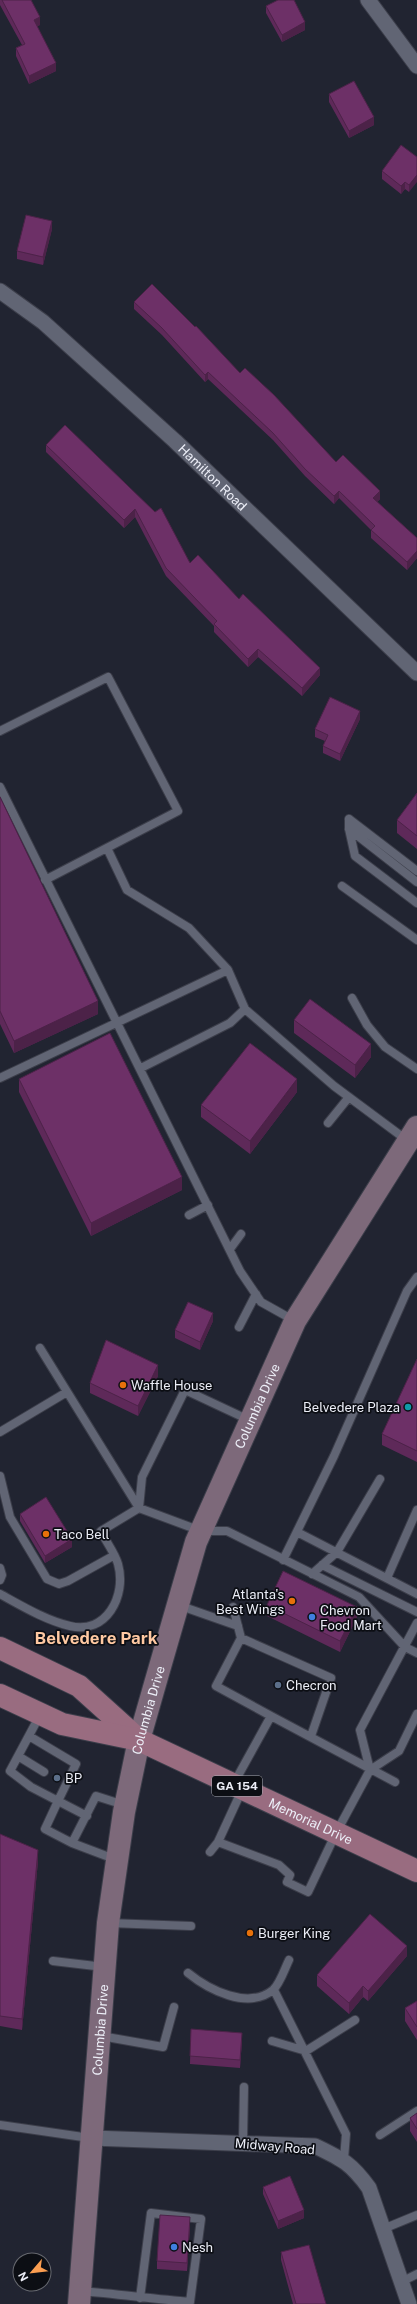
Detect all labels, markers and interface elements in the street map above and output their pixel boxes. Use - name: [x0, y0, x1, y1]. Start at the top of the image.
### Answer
- street label: Hamilton Road: [175, 441, 250, 514]
- street label: Columbia Drive: [232, 1361, 283, 1451]
- place label: Waffle House: [131, 1378, 212, 1393]
- marker: Waffle House: [118, 1380, 128, 1390]
- place label: Belvedere Plaza: [303, 1400, 400, 1415]
- marker: Belvedere Plaza: [403, 1402, 413, 1412]
- place label: Taco Bell: [54, 1527, 109, 1542]
- marker: Taco Bell: [41, 1529, 51, 1539]
- place label: Atlanta's Best Wings: [216, 1587, 284, 1617]
- marker: Atlanta's Best Wings: [287, 1596, 297, 1606]
- place label: Chevron Food Mart: [320, 1603, 382, 1633]
- marker: Chevron Food Mart: [307, 1612, 317, 1622]
- district label: Belvedere Park: [34, 1628, 158, 1648]
- street label: Columbia Drive: [129, 1664, 168, 1756]
- place label: Checron: [286, 1678, 337, 1693]
- marker: Checron: [273, 1680, 283, 1690]
- place label: BP: [65, 1771, 82, 1786]
- marker: BP: [52, 1773, 62, 1783]
- road number: GA 154: [212, 1776, 262, 1796]
- street label: Memorial Drive: [266, 1795, 355, 1848]
- place label: Burger King: [258, 1926, 330, 1941]
- marker: Burger King: [245, 1928, 255, 1938]
- street label: Columbia Drive: [89, 1984, 111, 2076]
- street label: Midway Road: [234, 2136, 316, 2157]
- place label: Nesh: [182, 2240, 213, 2255]
- marker: Nesh: [169, 2242, 179, 2252]
- north arrow: [12, 2252, 52, 2292]
- text: N: [16, 2270, 30, 2283]

